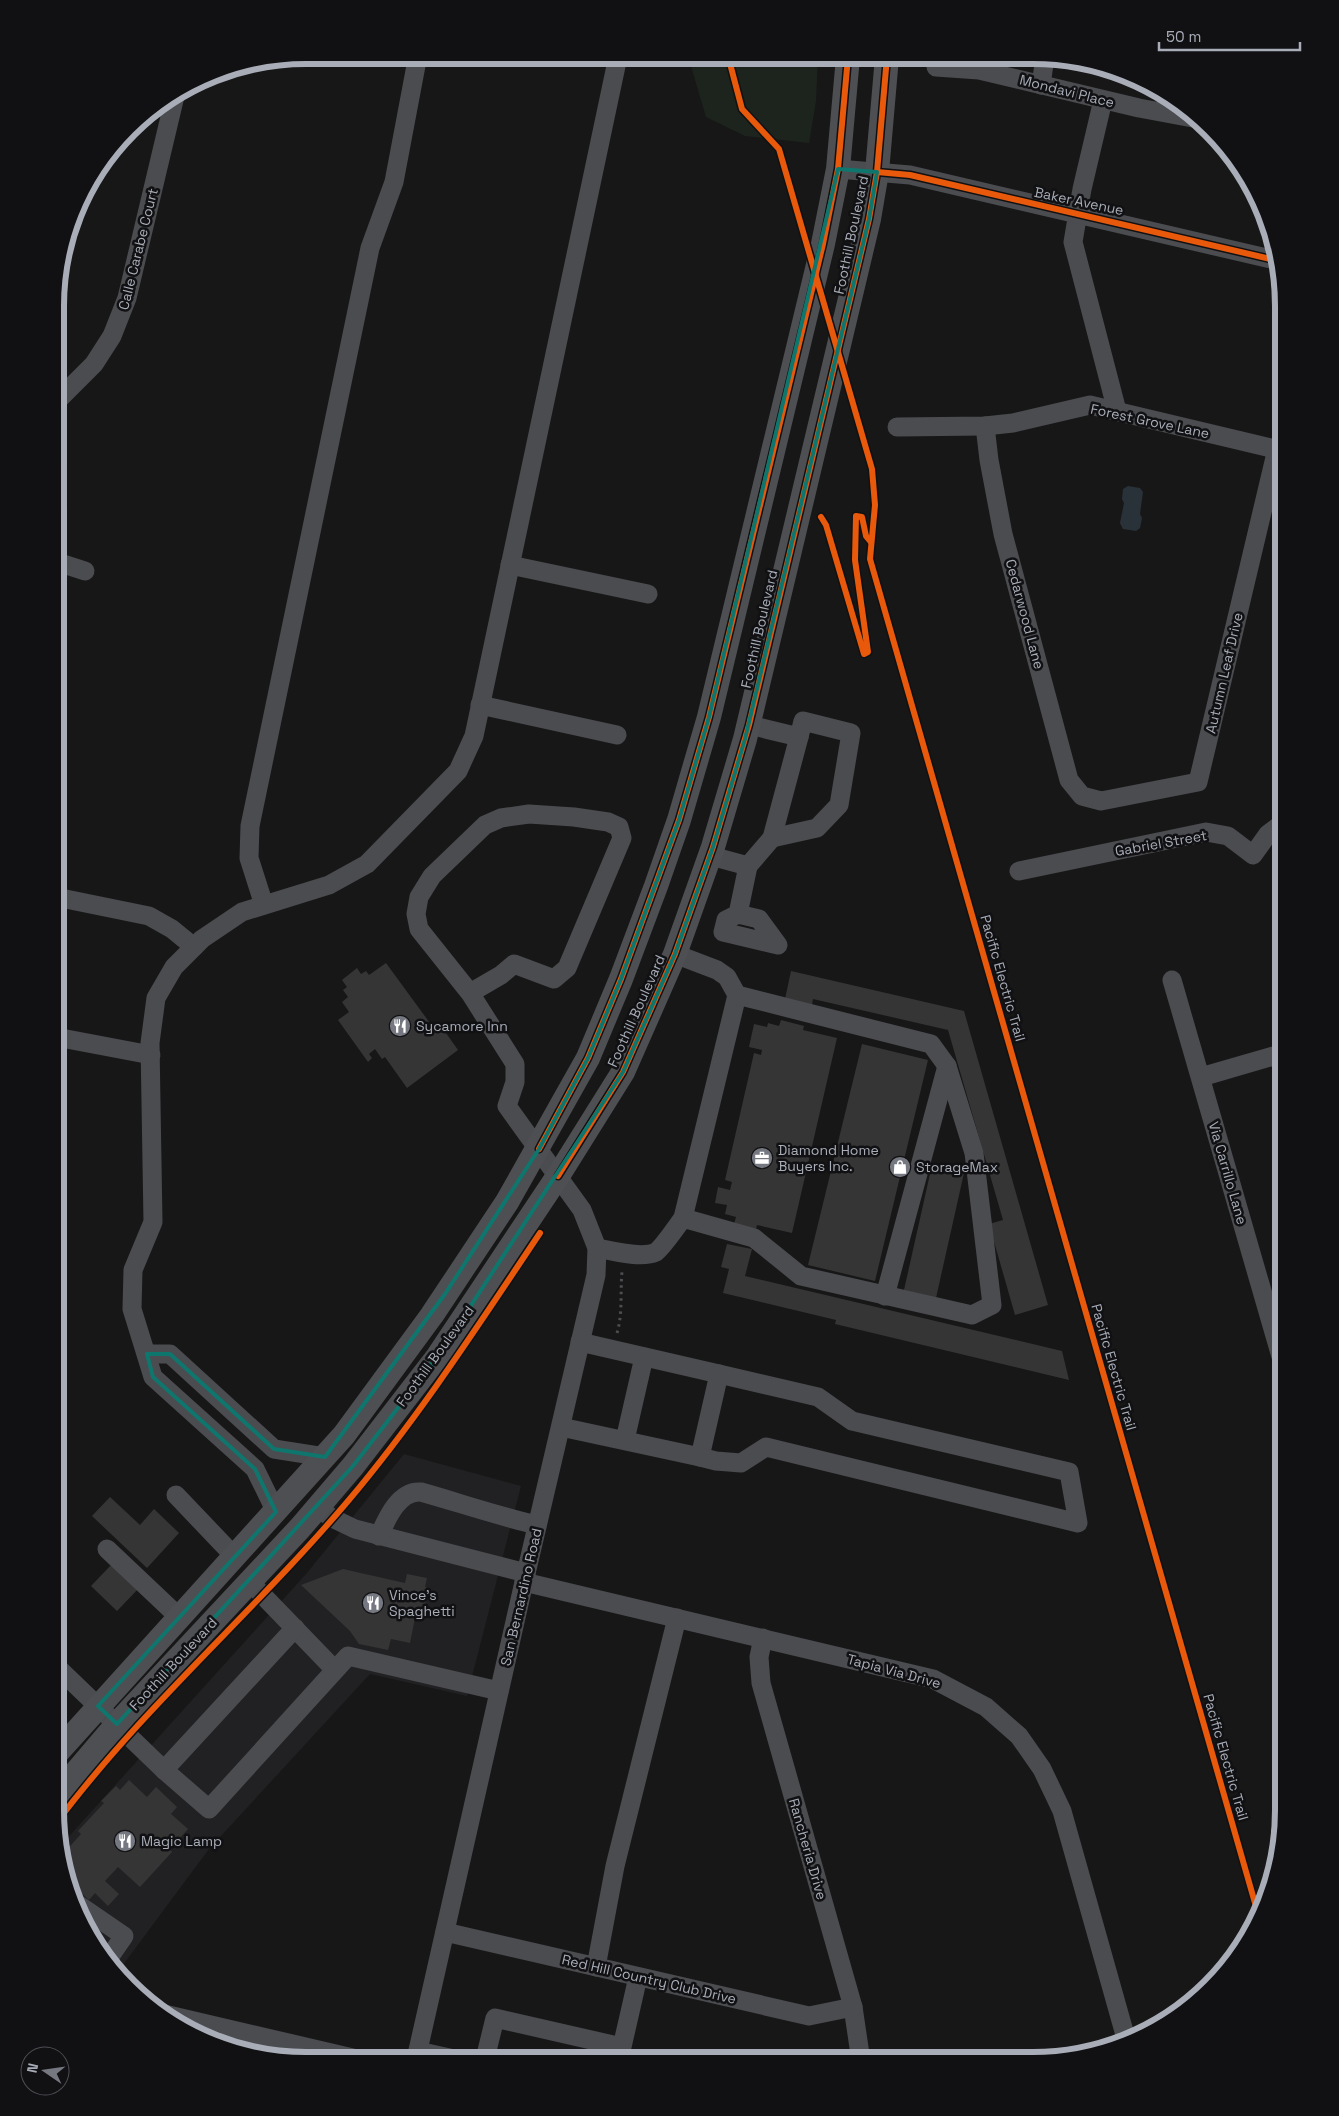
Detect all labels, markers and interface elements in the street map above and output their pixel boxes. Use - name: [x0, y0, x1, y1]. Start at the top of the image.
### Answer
- scale bar: [1159, 20, 1300, 52]
- text: 50 m: [1166, 27, 1201, 46]
- street label: Mondavi Place: [1018, 71, 1116, 111]
- street label: Foothill Boulevard: [830, 174, 872, 296]
- street label: Baker Avenue: [1033, 183, 1125, 219]
- street label: Calle Carabe Court: [114, 186, 162, 312]
- street label: Forest Grove Lane: [1089, 400, 1211, 442]
- street label: Cedarwood Lane: [1002, 557, 1048, 671]
- street label: Foothill Boulevard: [737, 568, 781, 690]
- street label: Autumn Leaf Drive: [1201, 611, 1247, 735]
- street label: Gabriel Street: [1114, 826, 1208, 860]
- street label: Pacific Electric Trail: [976, 913, 1030, 1043]
- street label: Foothill Boulevard: [603, 952, 669, 1070]
- restaurant icon: Sycamore Inn: [388, 1014, 412, 1038]
- place label: Sycamore Inn: [416, 1017, 508, 1035]
- street label: Via Carrillo Lane: [1205, 1119, 1251, 1227]
- place label: Diamond Home Buyers Inc.: [778, 1141, 879, 1175]
- office icon: Diamond Home Buyers Inc.: [750, 1146, 774, 1170]
- shop icon: StorageMax: [888, 1155, 912, 1179]
- place label: StorageMax: [916, 1158, 998, 1176]
- street label: Foothill Boulevard: [392, 1302, 478, 1410]
- street label: Pacific Electric Trail: [1087, 1302, 1141, 1432]
- street label: San Bernardino Road: [496, 1526, 546, 1668]
- place label: Vince's Spaghetti: [389, 1586, 455, 1620]
- restaurant icon: Vince's Spaghetti: [361, 1591, 385, 1615]
- street label: Foothill Boulevard: [125, 1614, 221, 1714]
- street label: Tapia Via Drive: [845, 1650, 943, 1692]
- street label: Pacific Electric Trail: [1199, 1692, 1253, 1822]
- street label: Rancheria Drive: [785, 1796, 831, 1902]
- restaurant icon: Magic Lamp: [113, 1829, 137, 1853]
- place label: Magic Lamp: [141, 1832, 222, 1850]
- street label: Red Hill Country Club Drive: [560, 1950, 738, 2008]
- north arrow: [20, 2046, 70, 2096]
- text: N: [23, 2061, 42, 2075]

